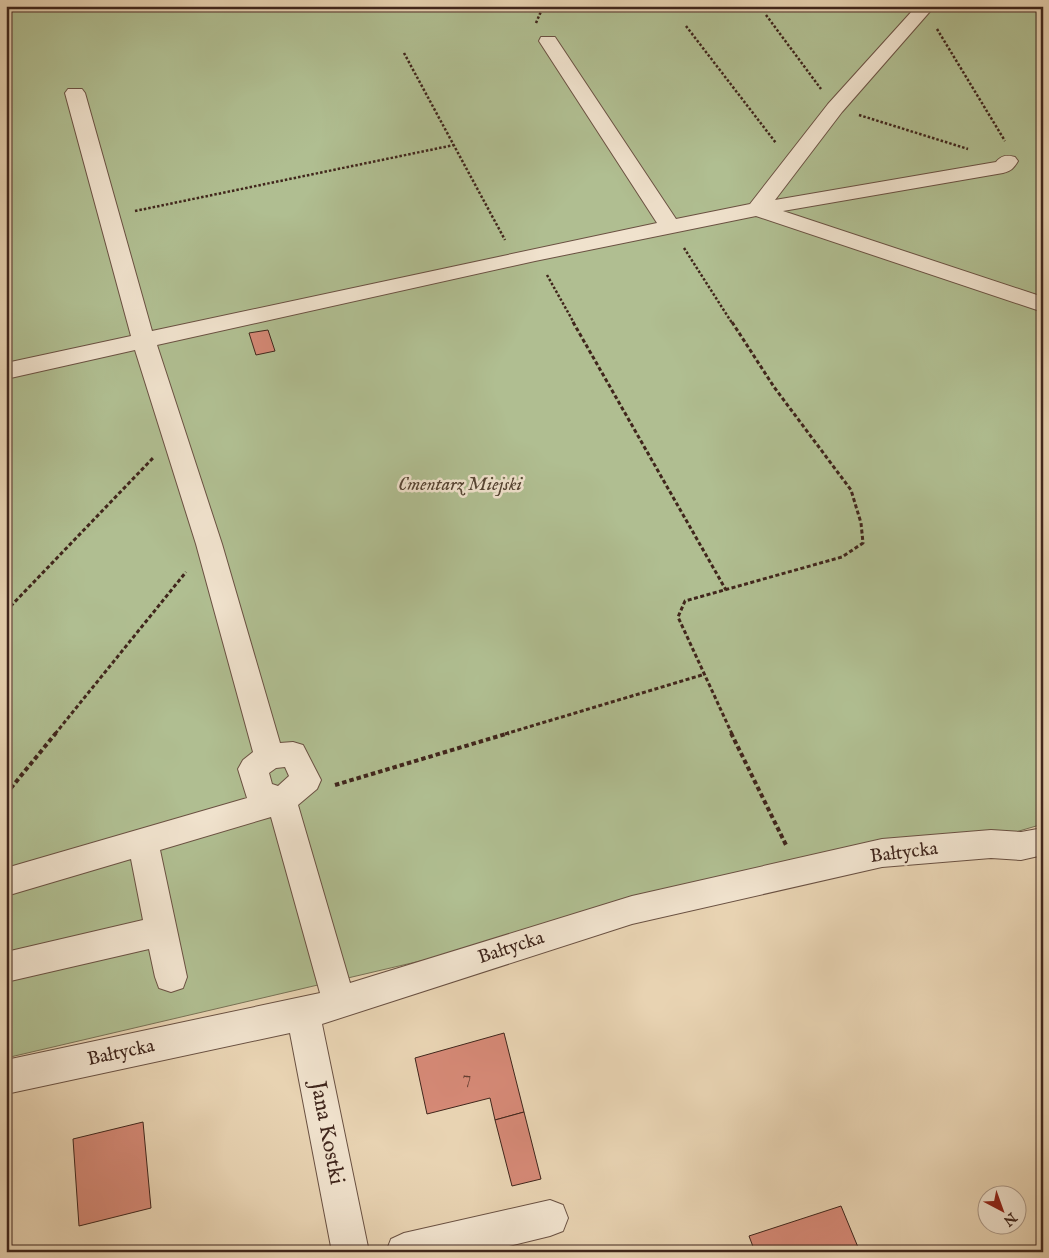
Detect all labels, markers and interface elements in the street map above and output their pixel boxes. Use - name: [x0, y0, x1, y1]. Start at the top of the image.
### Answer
- park label: Cmentarz Miejski: [398, 473, 524, 497]
- street label: Bałtycka: [869, 837, 940, 869]
- street label: Bałtycka: [475, 926, 548, 970]
- street label: Bałtycka: [85, 1034, 158, 1072]
- house number: 7: [463, 1066, 471, 1090]
- street label: Jana Kostki: [303, 1076, 351, 1187]
- north arrow: [976, 1186, 1026, 1236]
- text: N: [999, 1208, 1021, 1230]

